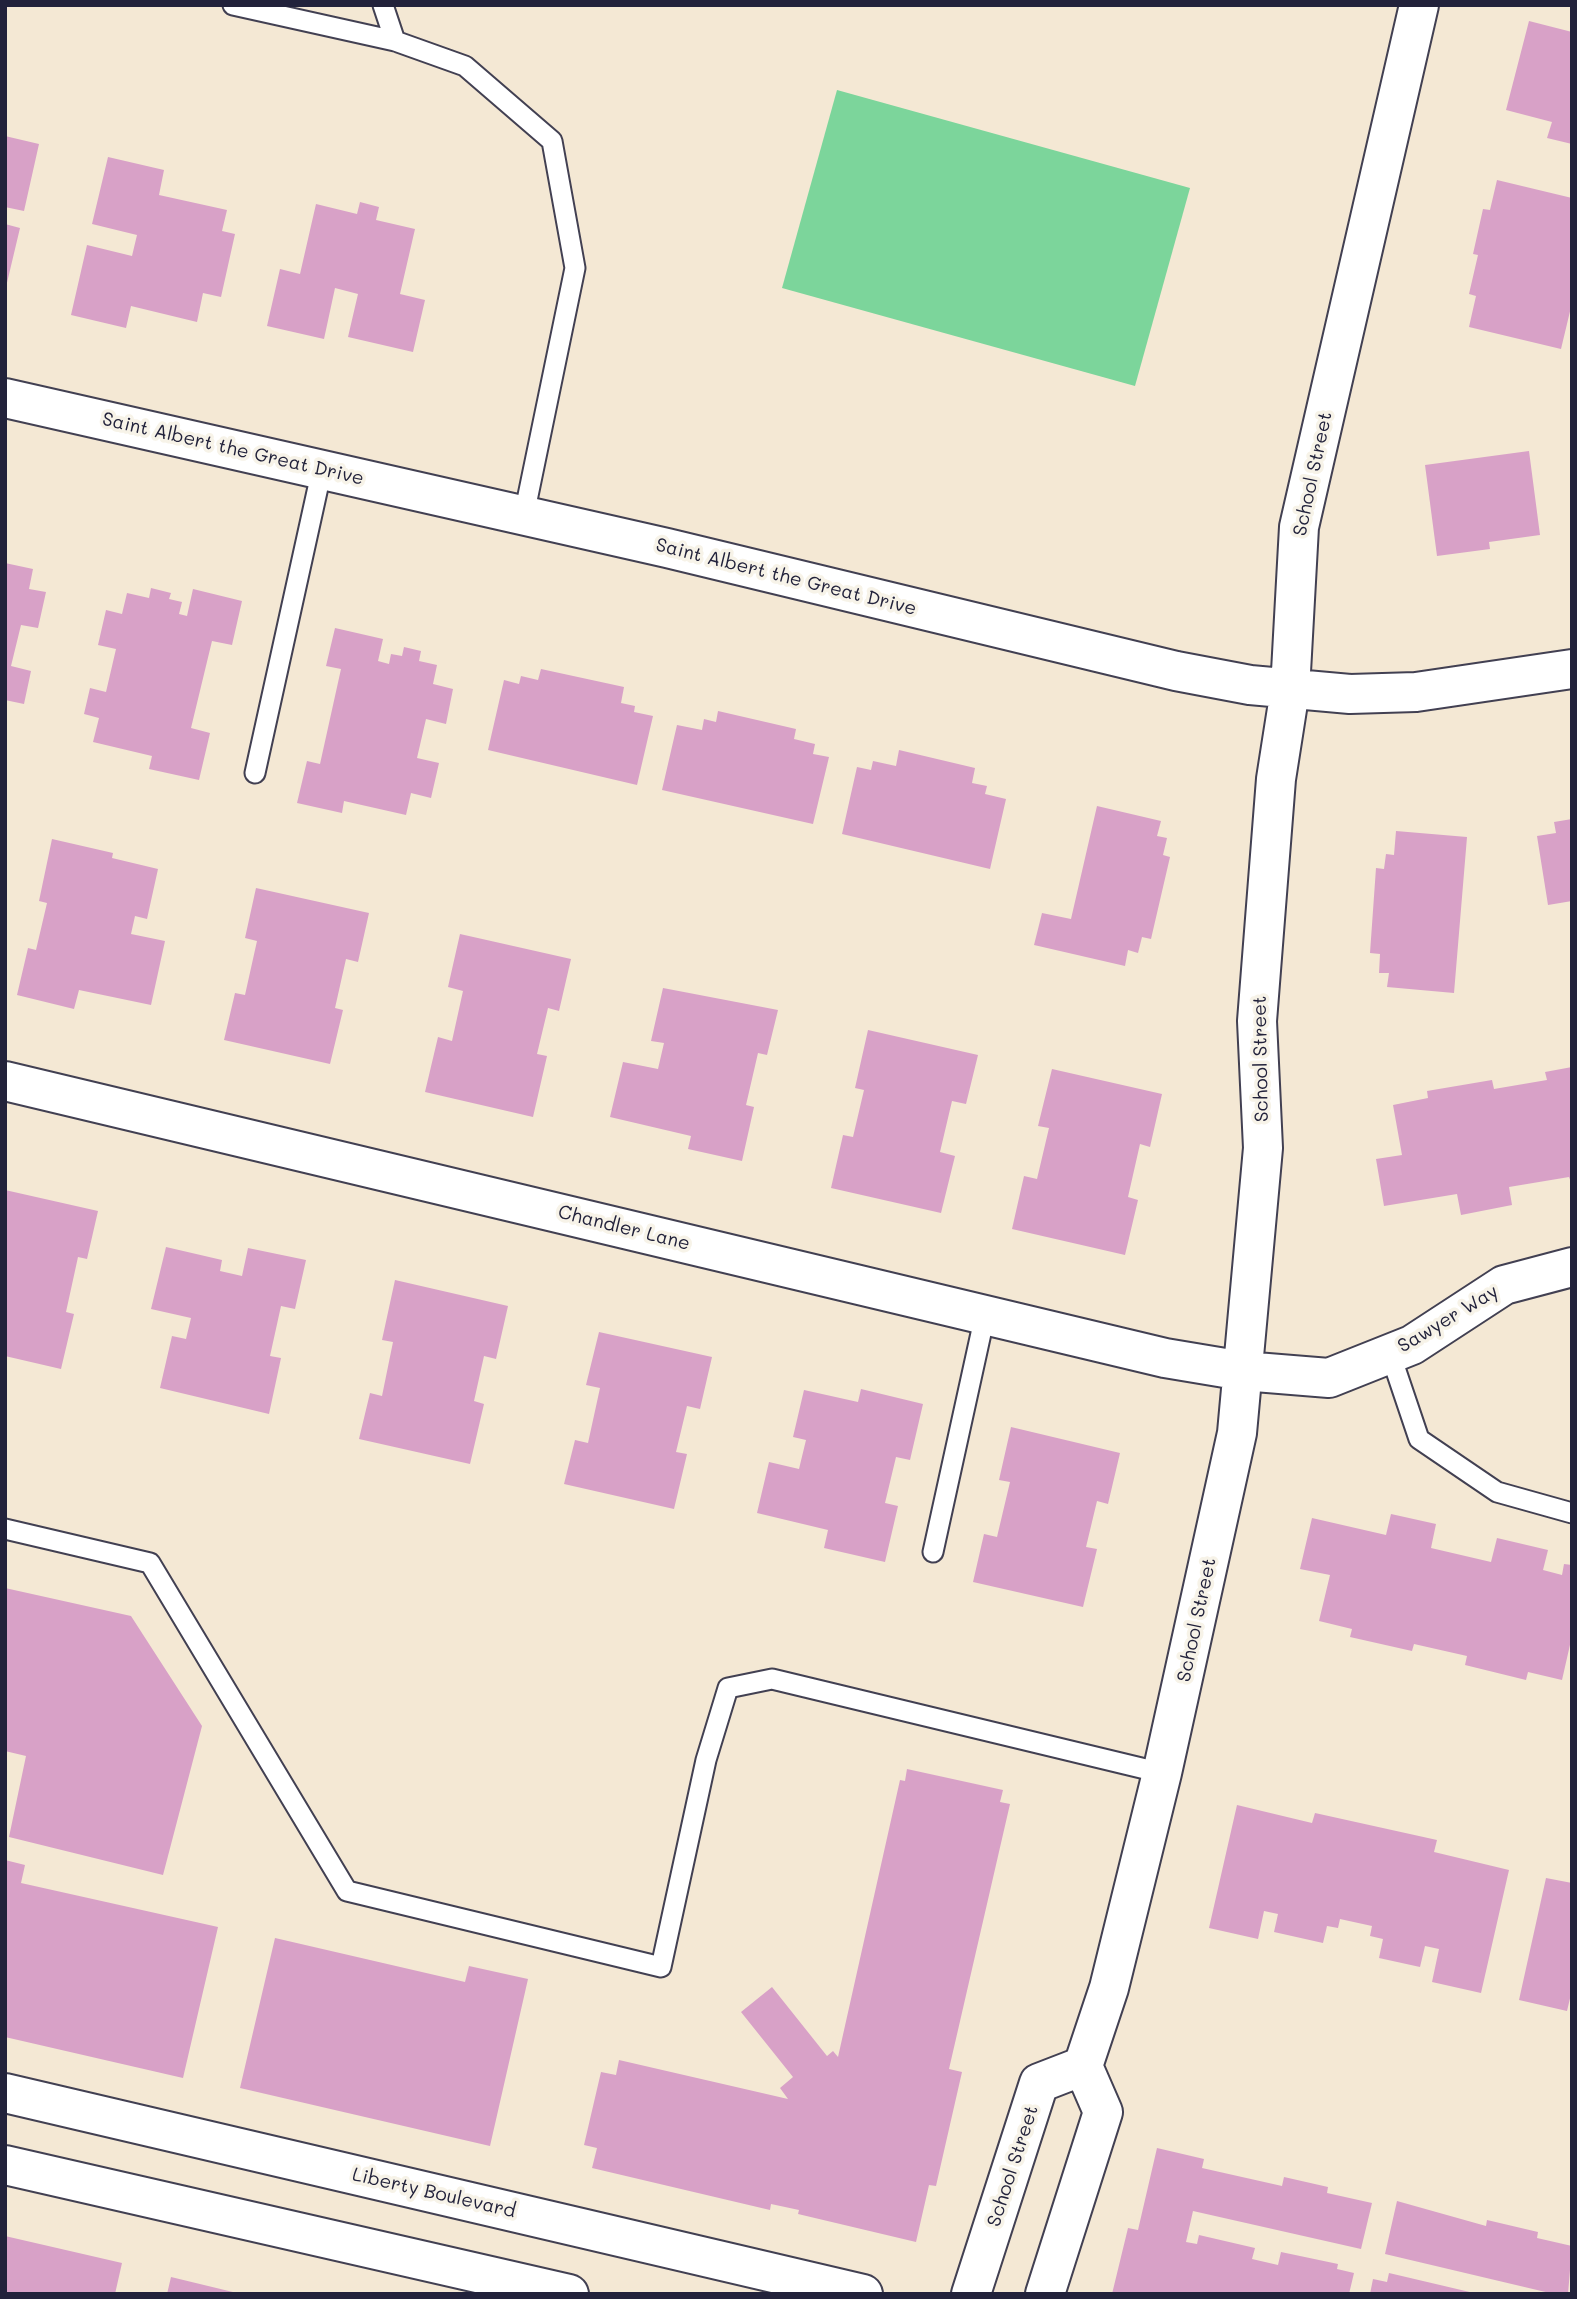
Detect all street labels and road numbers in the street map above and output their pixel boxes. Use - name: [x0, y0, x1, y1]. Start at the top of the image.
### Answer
- street label: Saint Albert the Great Drive: [100, 408, 366, 490]
- street label: School Street: [1289, 410, 1337, 538]
- street label: Saint Albert the Great Drive: [653, 534, 919, 620]
- street label: School Street: [1248, 996, 1274, 1122]
- street label: Chandler Lane: [556, 1201, 692, 1255]
- street label: Sawyer Way: [1394, 1280, 1502, 1358]
- street label: School Street: [1173, 1556, 1221, 1684]
- street label: School Street: [983, 2102, 1043, 2230]
- street label: Liberty Boulevard: [350, 2163, 518, 2223]

